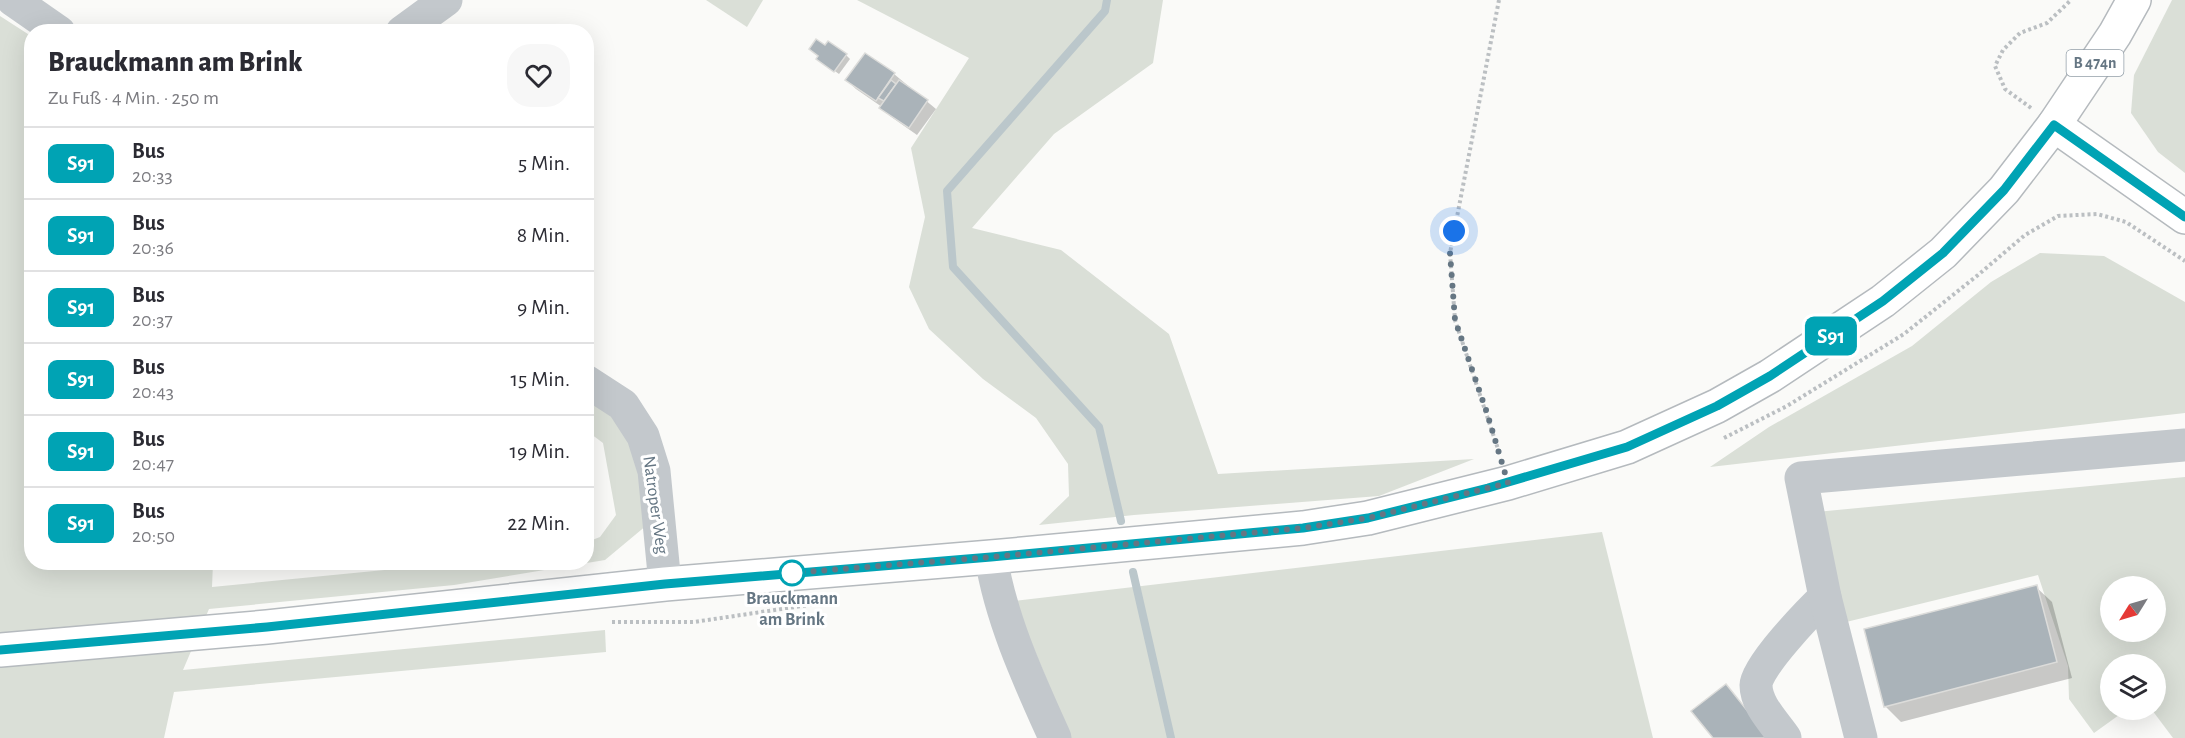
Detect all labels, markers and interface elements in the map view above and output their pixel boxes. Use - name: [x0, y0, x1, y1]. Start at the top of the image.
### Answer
- button: heart: [507, 44, 570, 107]
- text: Brauckmann am Brink: [48, 49, 302, 77]
- road number: B 474n: [2066, 50, 2124, 76]
- text: Zu Fuß · 4 Min. · 250 m: [48, 88, 219, 108]
- text: Bus: [132, 140, 165, 162]
- text: 5 Min.: [518, 152, 570, 174]
- text: S91: [67, 153, 95, 174]
- text: 20:33: [132, 166, 173, 186]
- text: Bus: [132, 212, 165, 234]
- your location: [1439, 216, 1469, 246]
- text: 8 Min.: [517, 224, 570, 246]
- text: S91: [67, 225, 95, 246]
- text: 20:36: [132, 238, 174, 258]
- text: Bus: [132, 284, 165, 306]
- text: 9 Min.: [517, 296, 570, 318]
- text: S91: [67, 297, 95, 318]
- text: 20:37: [132, 310, 173, 330]
- line badge: S91: [1796, 316, 1866, 356]
- text: S91: [1817, 326, 1845, 347]
- text: Bus: [132, 356, 165, 378]
- text: 15 Min.: [511, 368, 570, 390]
- text: S91: [67, 369, 95, 390]
- text: 20:43: [132, 382, 174, 402]
- text: Bus: [132, 428, 165, 450]
- text: 19 Min.: [509, 440, 570, 462]
- text: S91: [67, 441, 95, 462]
- text: 20:47: [132, 454, 174, 474]
- street label: Natroper Weg: [639, 455, 671, 556]
- text: Bus: [132, 500, 165, 522]
- text: 22 Min.: [507, 512, 570, 534]
- text: S91: [67, 513, 95, 534]
- text: 20:50: [132, 526, 175, 546]
- marker: Brauckmann am Brink: [779, 560, 805, 586]
- north arrow: [2100, 576, 2166, 642]
- map controls: [2100, 576, 2166, 720]
- place label: Brauckmann am Brink: [746, 590, 838, 629]
- button: layers: [2100, 654, 2166, 720]

